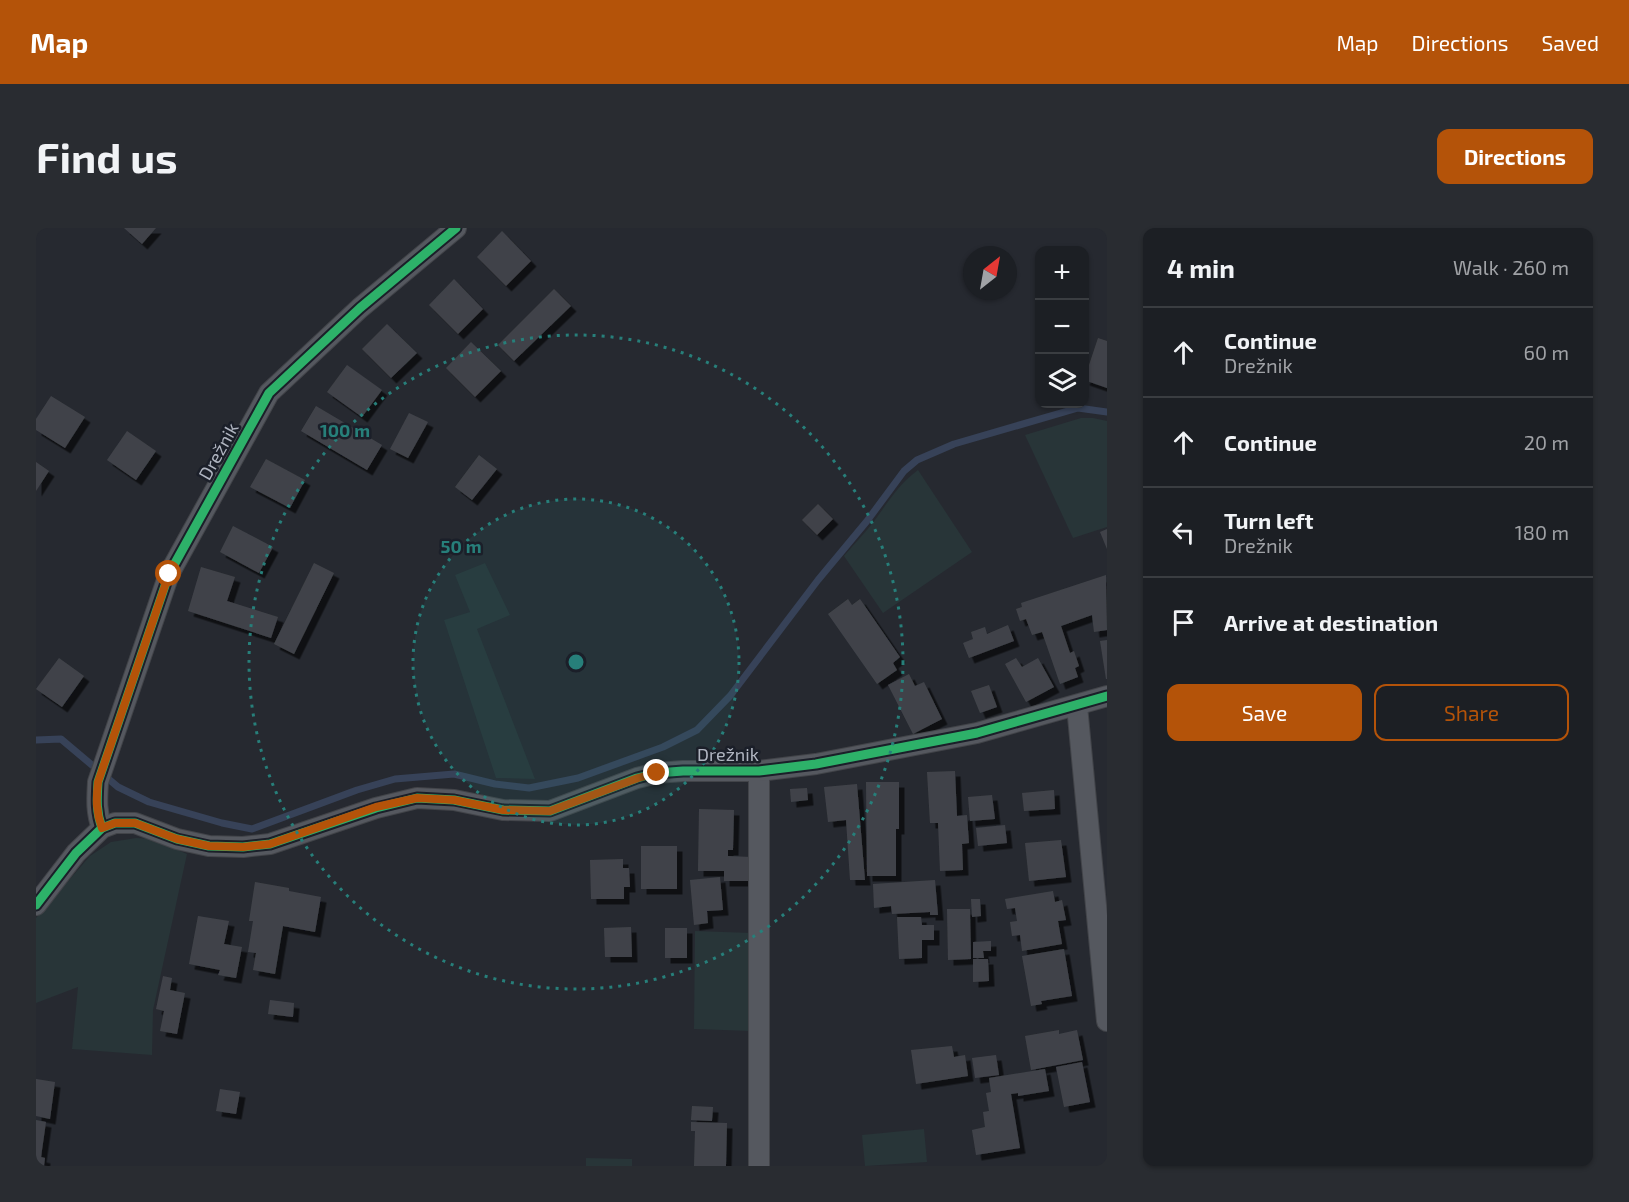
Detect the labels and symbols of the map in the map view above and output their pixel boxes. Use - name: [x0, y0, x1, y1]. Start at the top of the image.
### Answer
- north arrow: [963, 246, 1017, 300]
- street label: Drežnik: [193, 419, 243, 483]
- text: 100 m: [320, 419, 370, 441]
- text: 50 m: [440, 535, 482, 557]
- route start: [155, 560, 181, 586]
- centre of rings: [566, 652, 586, 672]
- street label: Drežnik: [697, 743, 759, 765]
- route end: [643, 759, 669, 785]

